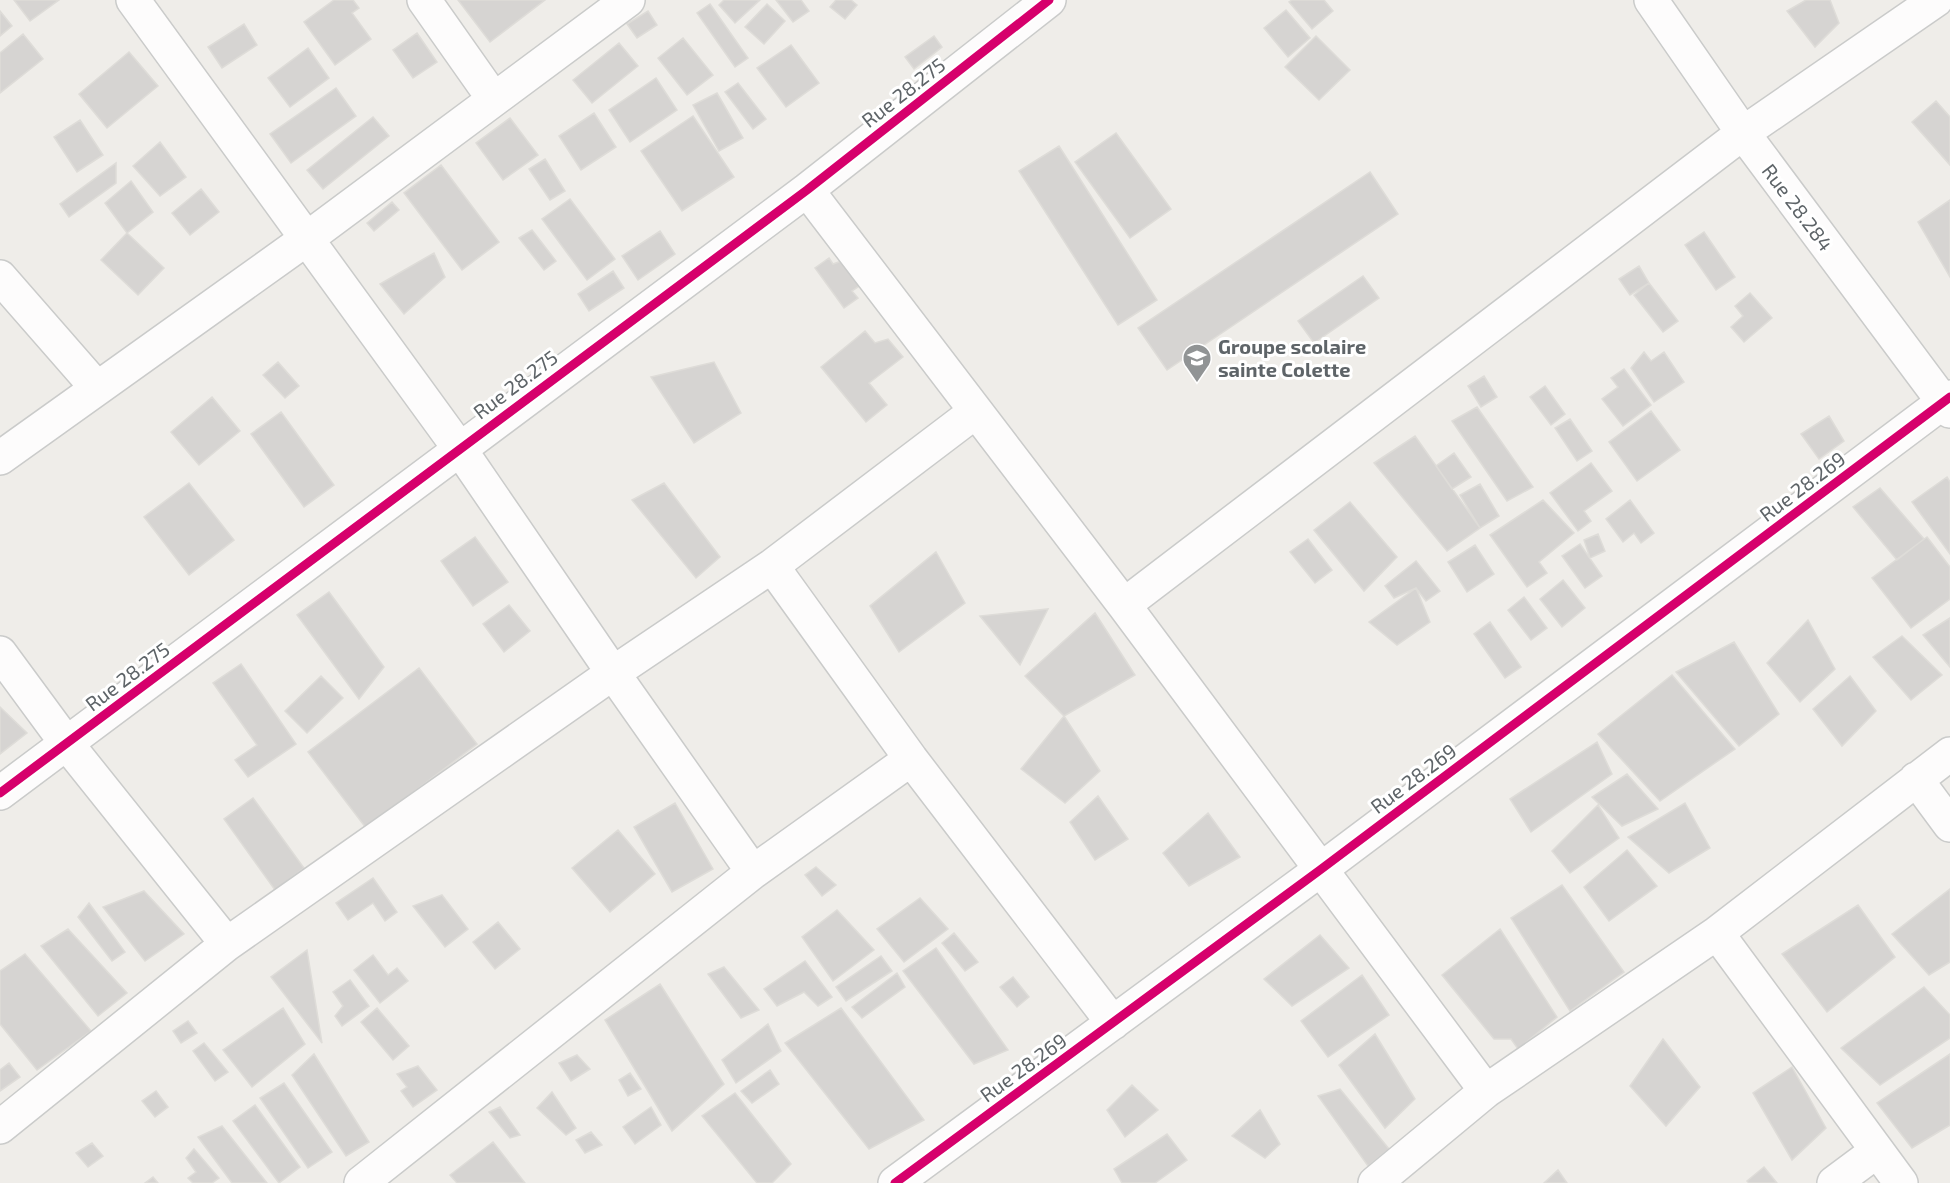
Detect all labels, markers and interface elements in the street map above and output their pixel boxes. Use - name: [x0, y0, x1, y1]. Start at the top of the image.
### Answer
- street label: Rue 28.275: [857, 52, 949, 132]
- street label: Rue 28.284: [1758, 159, 1838, 255]
- place label: Groupe scolaire sainte Colette: [1218, 334, 1366, 381]
- school or university icon: Groupe scolaire sainte Colette: [1181, 342, 1213, 384]
- street label: Rue 28.275: [468, 345, 562, 423]
- street label: Rue 28.269: [1754, 446, 1850, 526]
- street label: Rue 28.275: [80, 637, 174, 715]
- street label: Rue 28.269: [1365, 738, 1461, 818]
- street label: Rue 28.269: [975, 1028, 1071, 1106]

